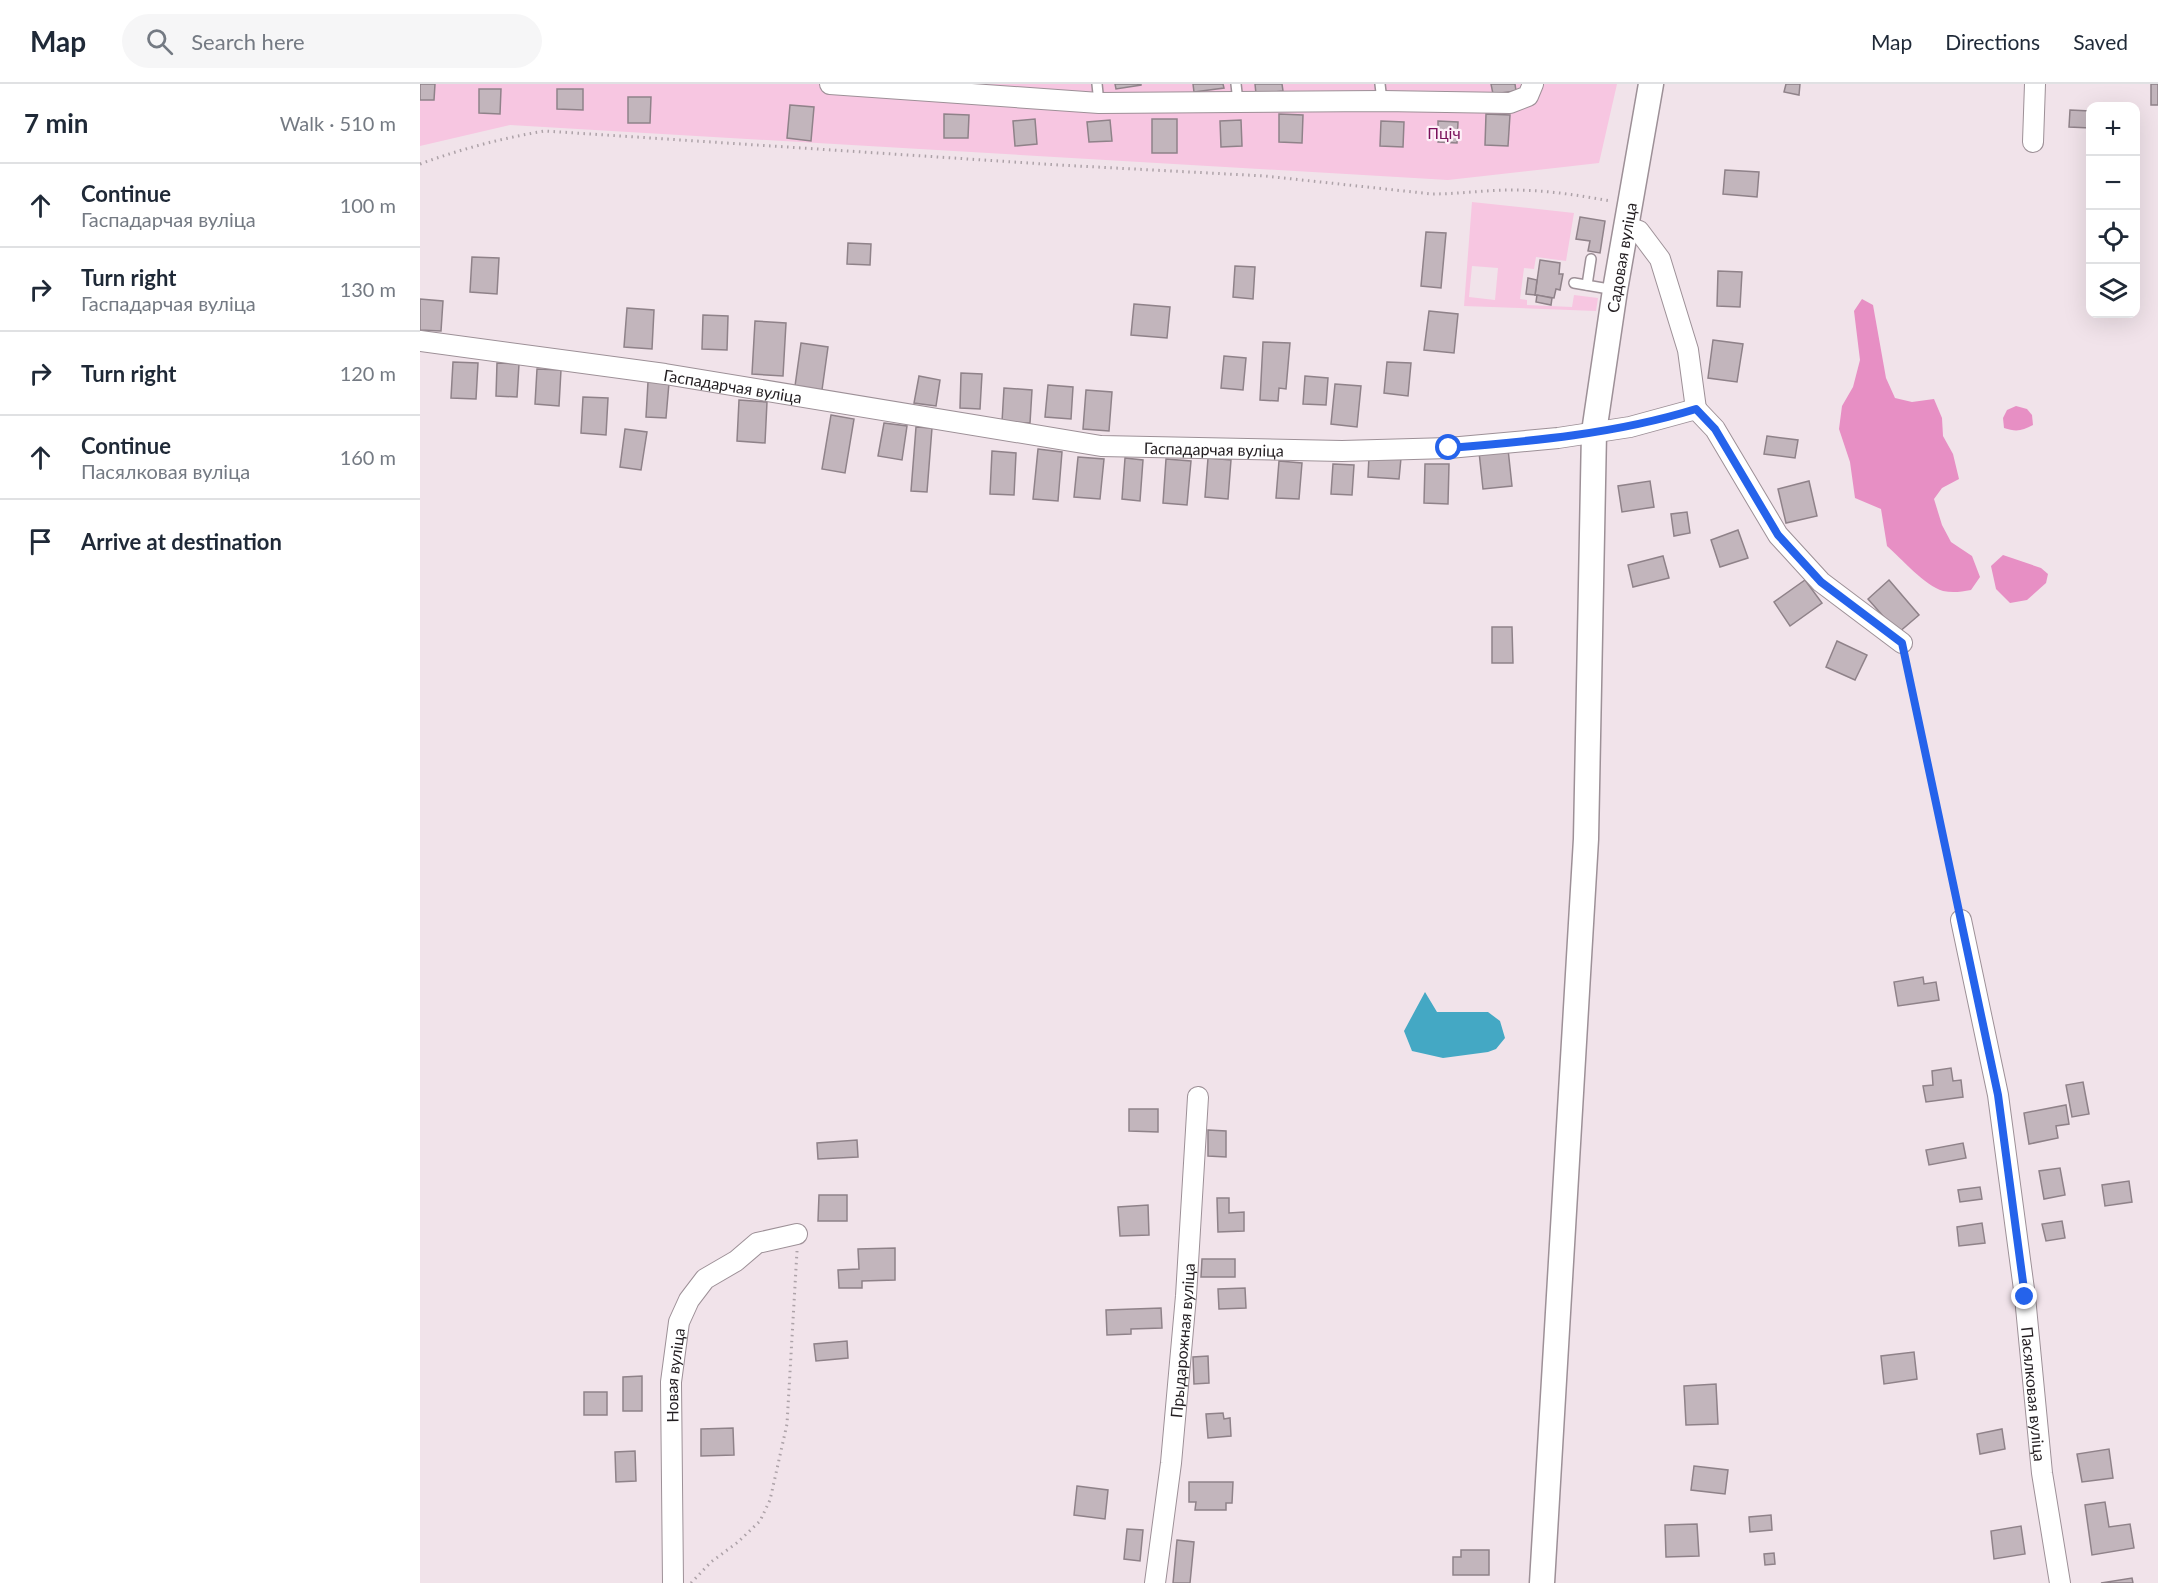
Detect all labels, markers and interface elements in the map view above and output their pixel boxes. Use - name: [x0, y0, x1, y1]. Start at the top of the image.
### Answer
- search box: [122, 14, 542, 68]
- text: Map: [30, 24, 86, 58]
- icon: search: [143, 25, 176, 58]
- text: Search here: [191, 28, 305, 55]
- text: Map: [1871, 29, 1912, 54]
- text: Directions: [1945, 29, 2040, 54]
- text: Saved: [2073, 29, 2128, 54]
- map controls: [2086, 102, 2140, 318]
- button: +: [2086, 102, 2140, 156]
- text: 7 min: [24, 107, 88, 139]
- text: Walk · 510 m: [280, 111, 396, 135]
- park label: Пціч: [1427, 123, 1461, 142]
- button: −: [2086, 156, 2140, 210]
- text: Continue: [81, 180, 171, 207]
- icon: ahead: [24, 189, 57, 222]
- text: 100 m: [340, 193, 396, 217]
- street label: Садовая вуліца: [1602, 201, 1640, 314]
- text: Гаспадарчая вуліца: [81, 207, 256, 231]
- button: locate: [2086, 210, 2140, 264]
- text: Turn right: [81, 264, 176, 291]
- button: layers: [2086, 264, 2140, 318]
- icon: right: [24, 273, 57, 306]
- text: 130 m: [340, 277, 396, 301]
- text: Гаспадарчая вуліца: [81, 291, 256, 315]
- icon: right: [24, 357, 57, 390]
- text: Turn right: [81, 360, 176, 387]
- text: 120 m: [340, 361, 396, 385]
- street label: Гаспадарчая вуліца: [662, 364, 803, 406]
- text: Continue: [81, 432, 171, 459]
- route start: [1435, 434, 1461, 460]
- street label: Гаспадарчая вуліца: [1144, 437, 1284, 459]
- icon: ahead: [24, 441, 57, 474]
- text: 160 m: [340, 445, 396, 469]
- text: Пасялковая вуліца: [81, 459, 250, 483]
- icon: arrive: [24, 525, 57, 558]
- text: Arrive at destination: [81, 528, 282, 555]
- street label: Прыдарожная вуліца: [1166, 1263, 1197, 1419]
- route end: [2011, 1283, 2037, 1309]
- street label: Пасялковая вуліца: [2018, 1326, 2050, 1462]
- street label: Новая вуліца: [661, 1327, 688, 1423]

